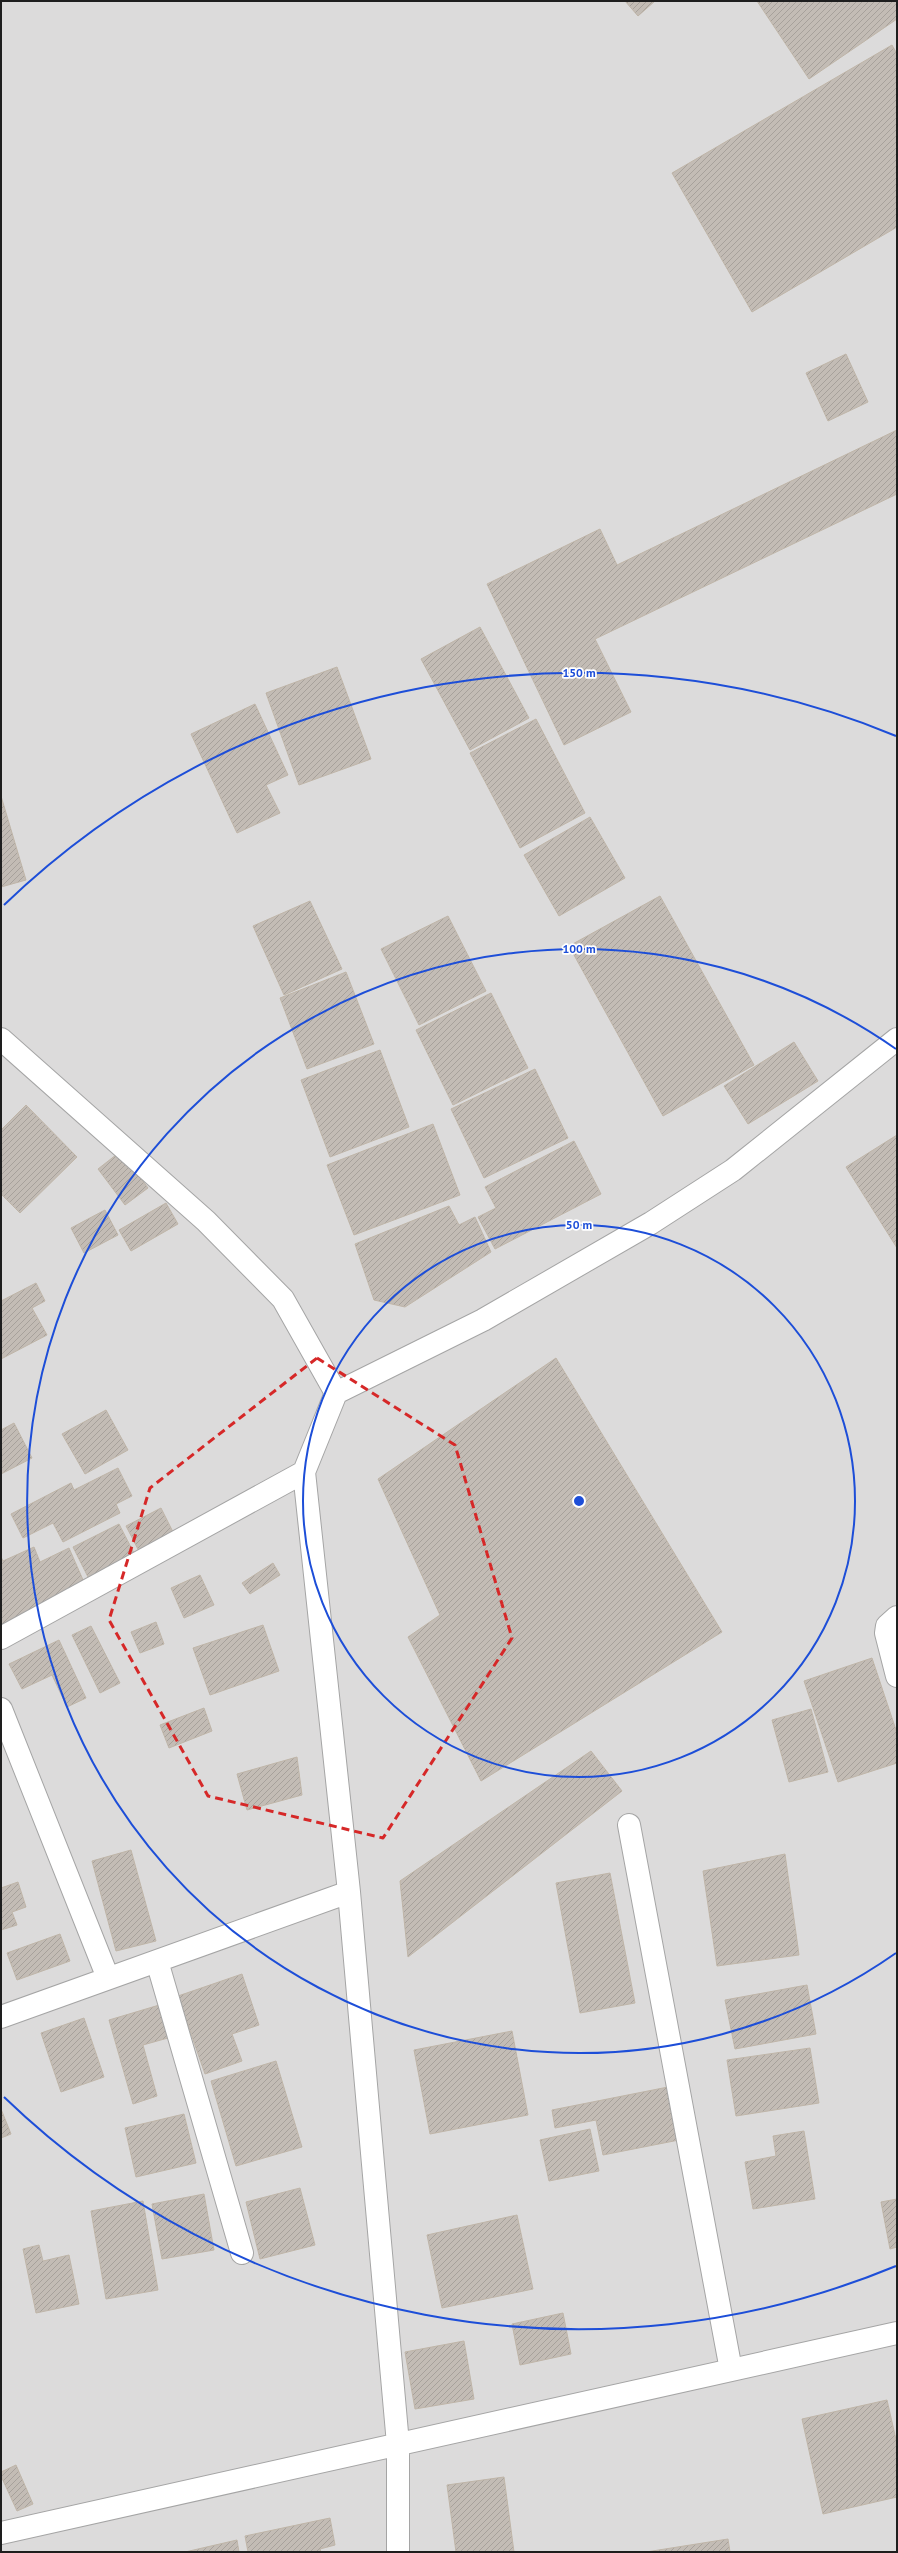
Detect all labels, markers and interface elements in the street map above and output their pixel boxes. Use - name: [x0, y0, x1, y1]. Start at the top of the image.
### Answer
- text: 150 m: [562, 665, 596, 680]
- text: 100 m: [562, 941, 596, 956]
- text: 50 m: [566, 1217, 592, 1232]
- centre of rings: [572, 1494, 586, 1508]

